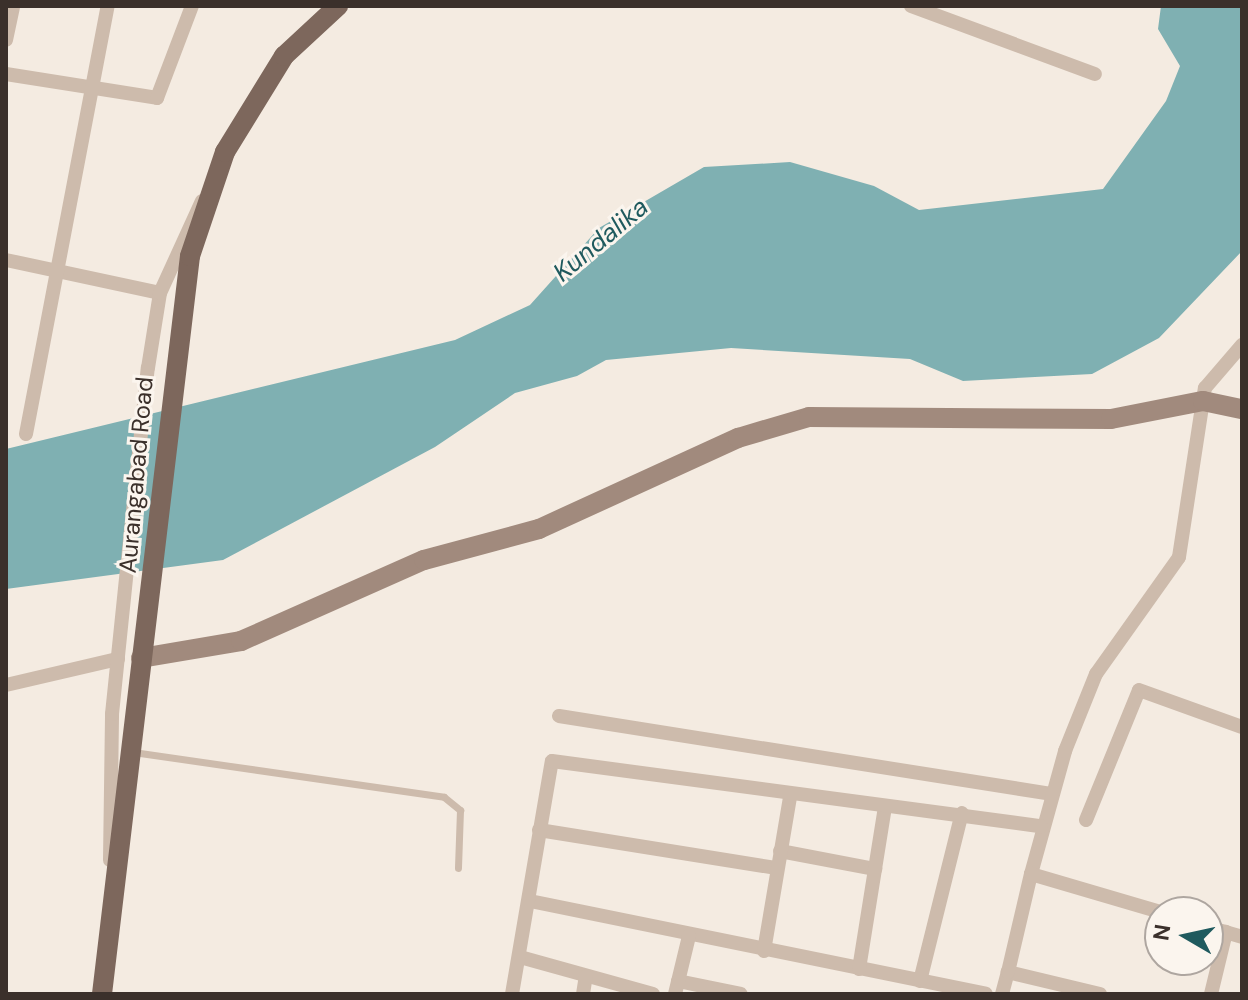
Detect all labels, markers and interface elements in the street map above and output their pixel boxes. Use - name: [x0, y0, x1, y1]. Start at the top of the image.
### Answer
- water label: Kundalika: [547, 191, 655, 289]
- street label: Aurangabad Road: [113, 376, 159, 574]
- north arrow: [1144, 896, 1224, 976]
- text: N: [1146, 922, 1177, 943]

